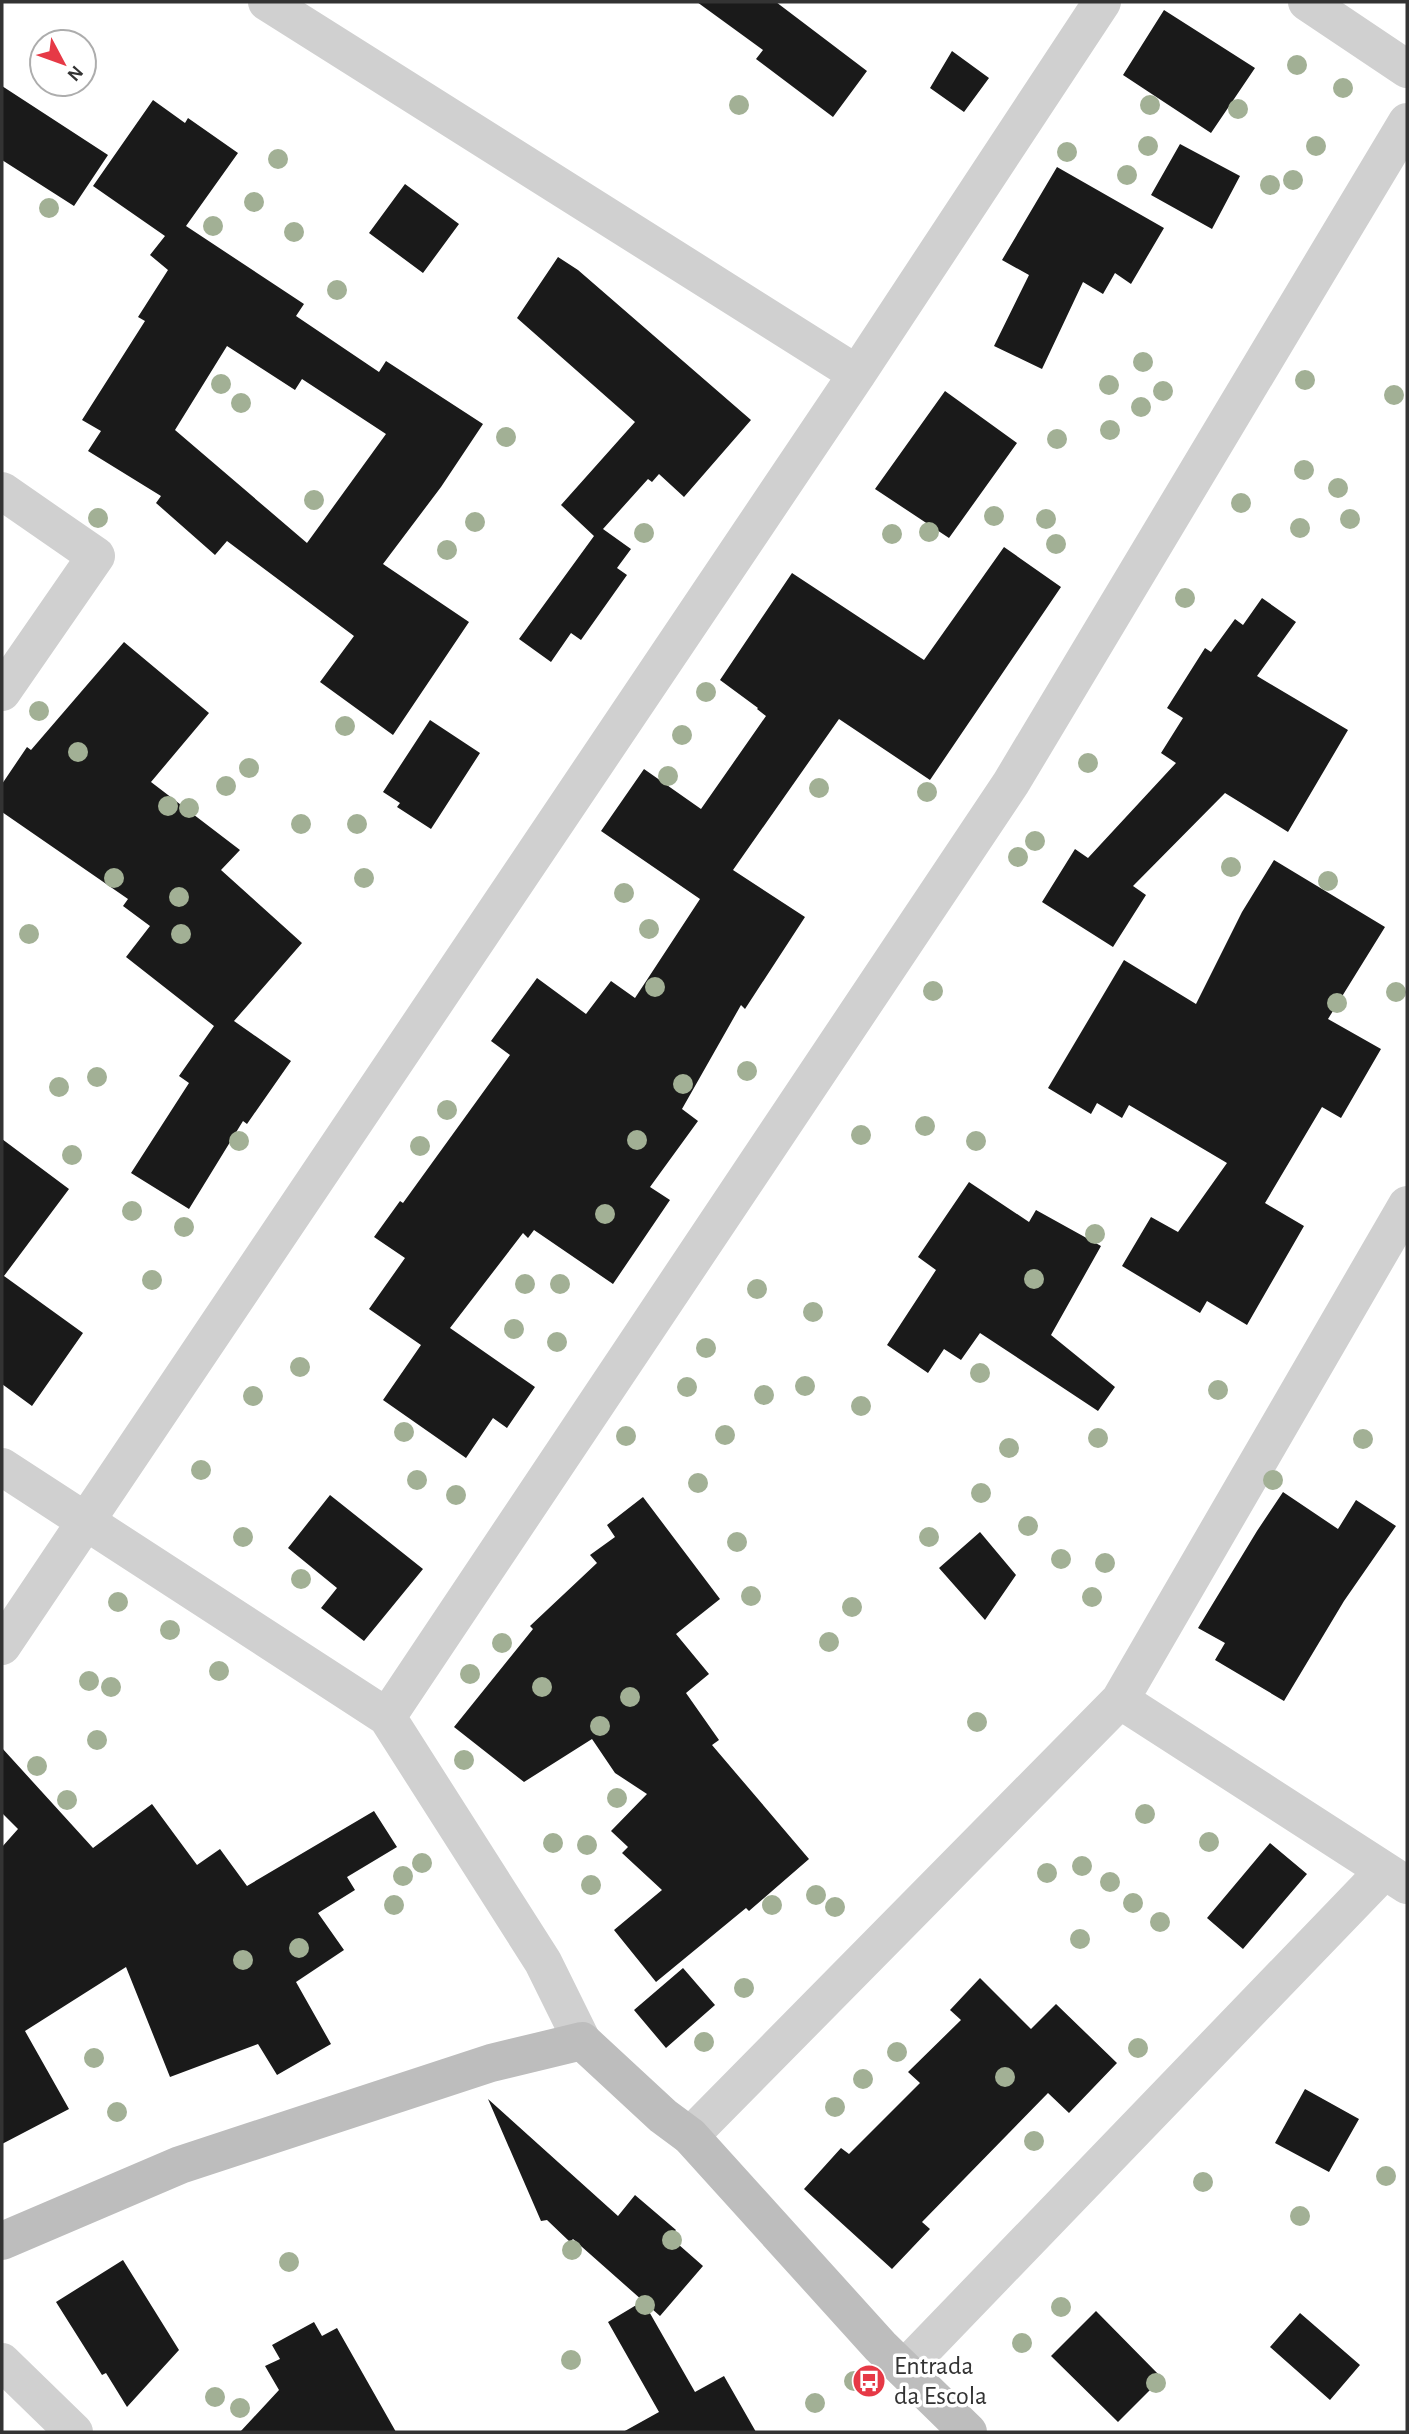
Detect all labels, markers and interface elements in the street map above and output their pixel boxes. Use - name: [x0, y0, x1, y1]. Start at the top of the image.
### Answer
- north arrow: [28, 28, 98, 98]
- text: N: [63, 62, 86, 84]
- place label: Entrada da Escola: [894, 2353, 987, 2409]
- bus stop icon: Entrada da Escola: [850, 2362, 888, 2400]

